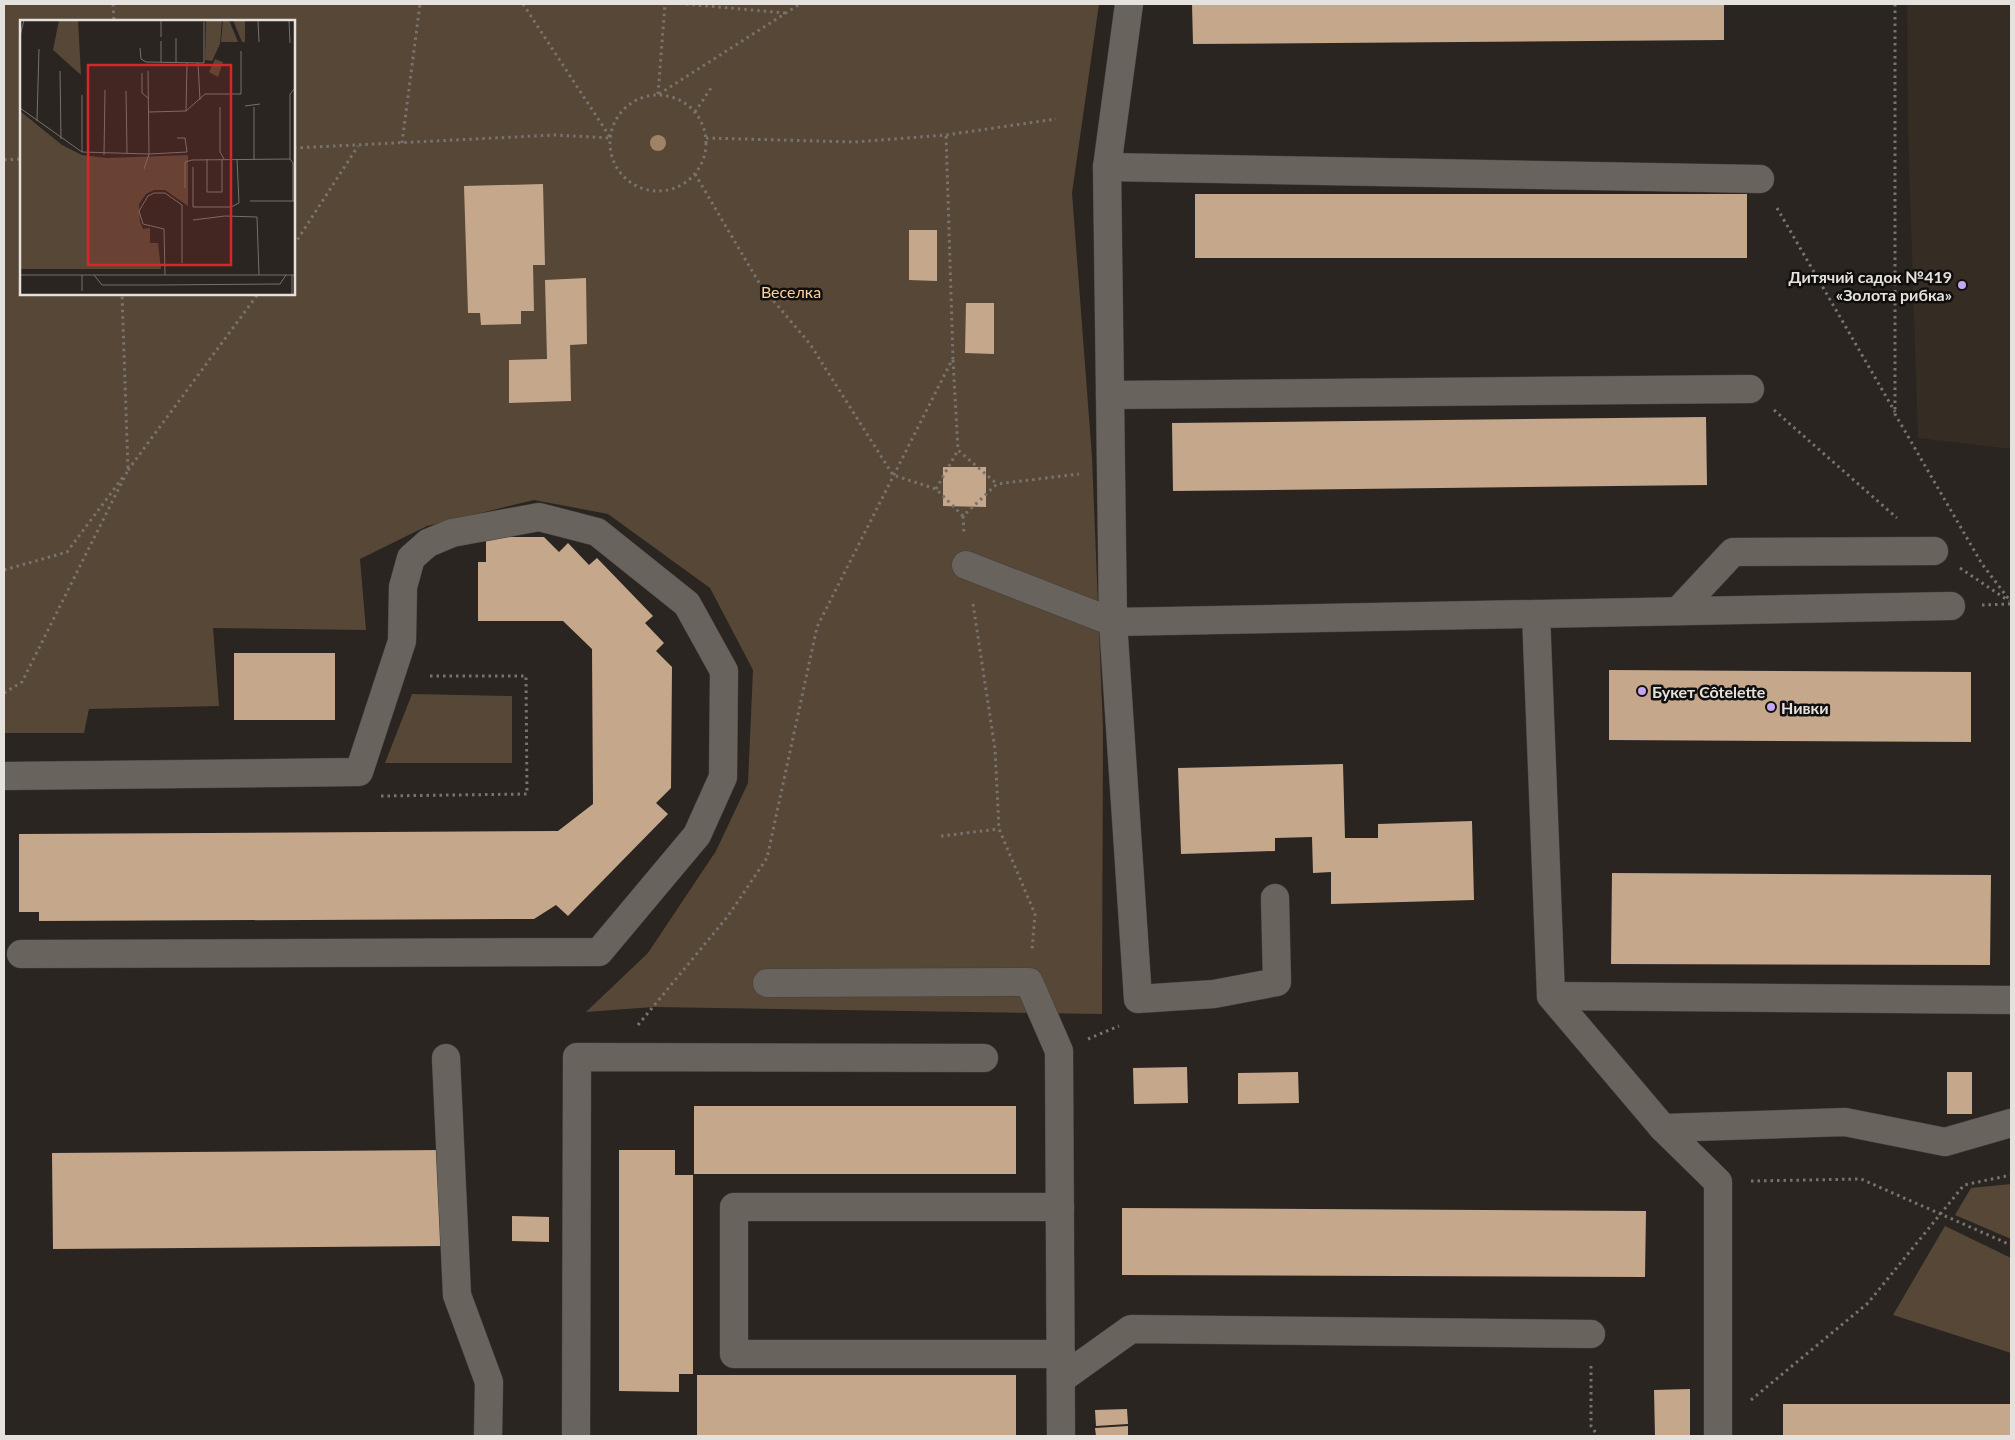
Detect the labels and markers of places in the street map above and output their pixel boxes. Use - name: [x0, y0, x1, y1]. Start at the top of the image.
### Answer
- place label: Дитячий садок №419 «Золота рибка»: [1789, 267, 1952, 304]
- marker: Дитячий садок №419 «Золота рибка»: [1956, 279, 1968, 291]
- place label: Букет Côtelette: [1652, 682, 1766, 701]
- marker: Букет Côtelette: [1636, 685, 1648, 697]
- place label: Нивки: [1781, 698, 1829, 717]
- marker: Нивки: [1765, 701, 1777, 713]

